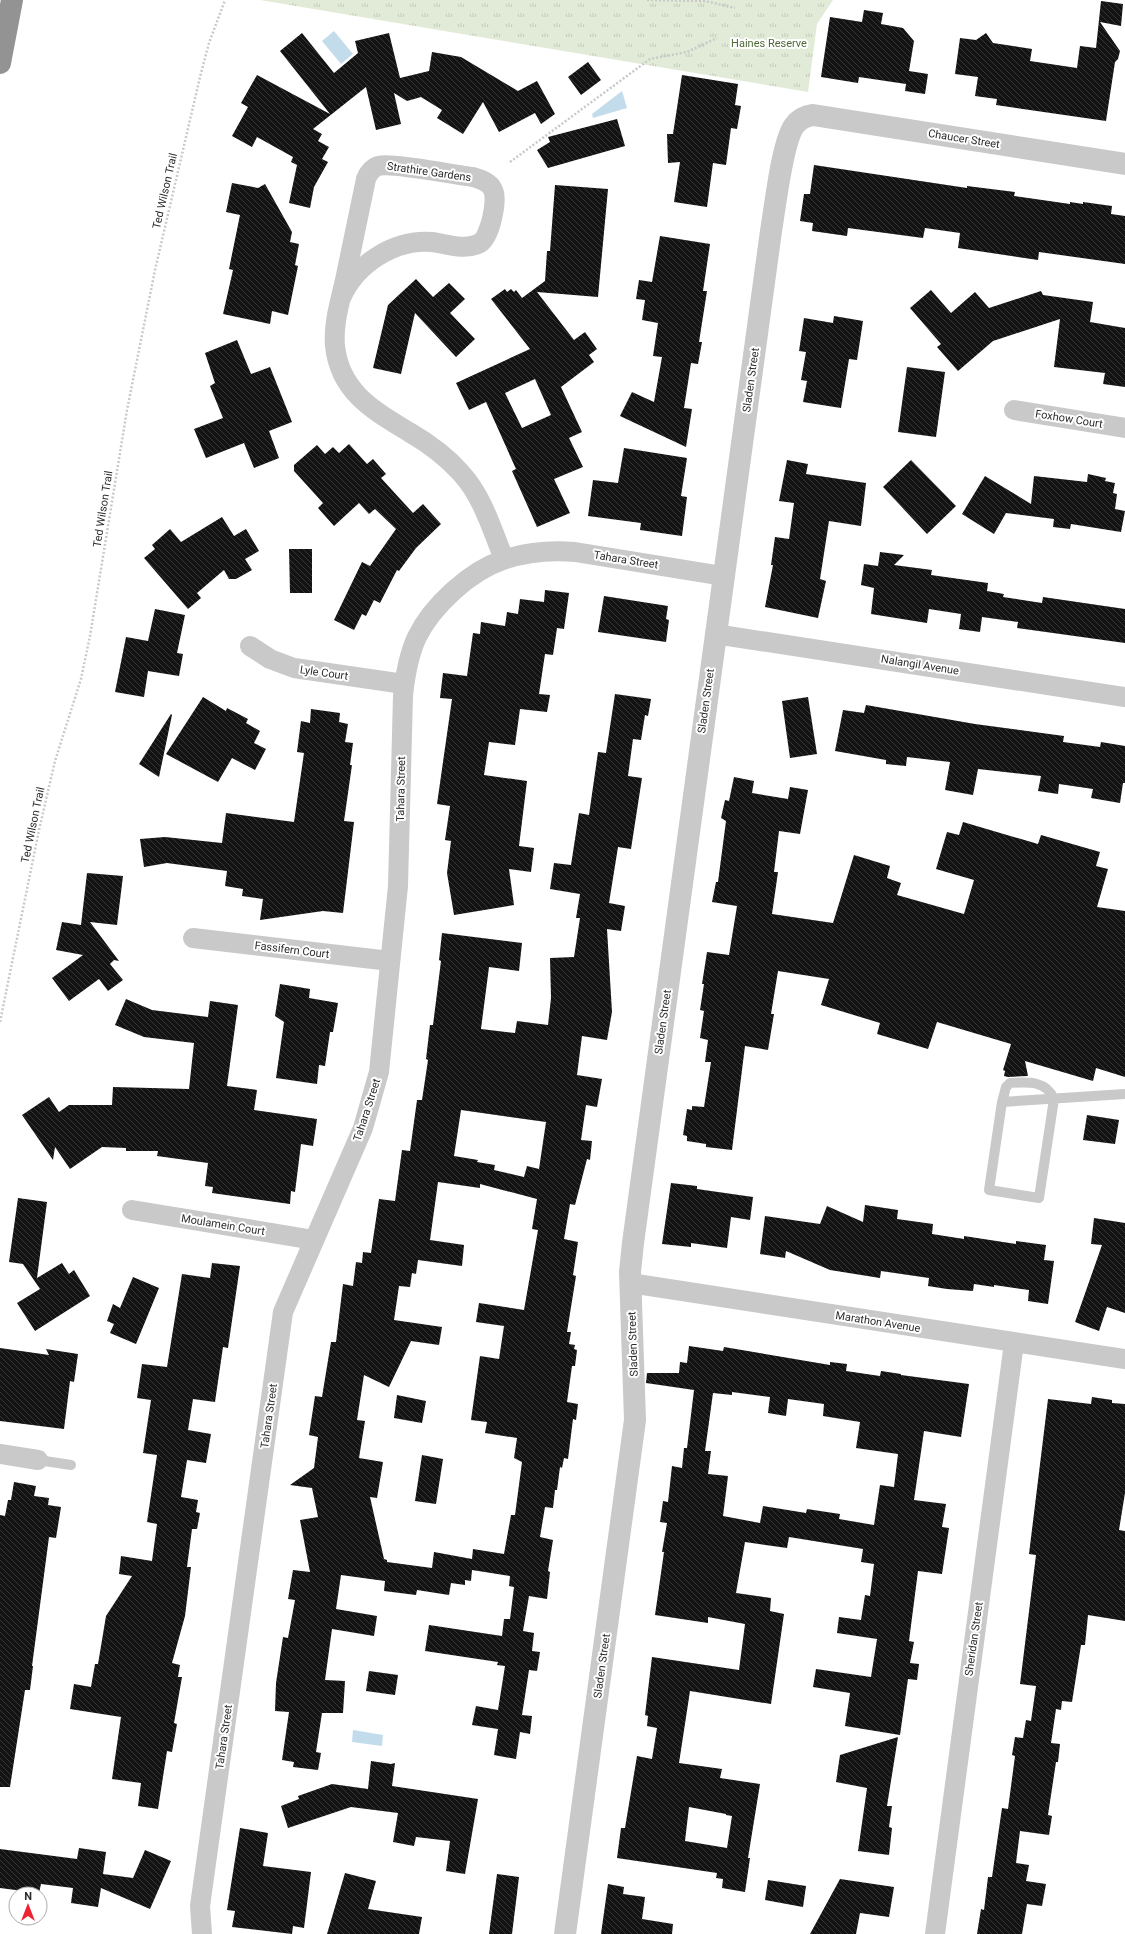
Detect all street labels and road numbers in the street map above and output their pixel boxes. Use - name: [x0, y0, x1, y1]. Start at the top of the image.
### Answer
- street label: Chaucer Street: [927, 127, 1001, 151]
- street label: Ted Wilson Trail: [150, 152, 180, 230]
- street label: Strathire Gardens: [386, 160, 472, 184]
- street label: Sladen Street: [740, 346, 762, 413]
- street label: Foxhow Court: [1034, 407, 1104, 431]
- street label: Ted Wilson Trail: [91, 470, 115, 548]
- street label: Tahara Street: [593, 548, 660, 572]
- street label: Nalangil Avenue: [880, 652, 960, 678]
- street label: Lyle Court: [299, 663, 349, 683]
- street label: Sladen Street: [695, 667, 717, 734]
- street label: Tahara Street: [394, 756, 408, 822]
- street label: Ted Wilson Trail: [19, 786, 47, 864]
- street label: Fassifern Court: [254, 939, 330, 961]
- street label: Sladen Street: [652, 988, 674, 1055]
- street label: Tahara Street: [351, 1077, 383, 1143]
- street label: Moulamein Court: [180, 1212, 266, 1238]
- street label: Marathon Avenue: [835, 1309, 922, 1335]
- street label: Sladen Street: [625, 1311, 641, 1377]
- street label: Tahara Street: [258, 1382, 280, 1449]
- street label: Sheridan Street: [962, 1601, 986, 1677]
- street label: Sladen Street: [591, 1632, 613, 1699]
- street label: Tahara Street: [213, 1703, 235, 1770]

